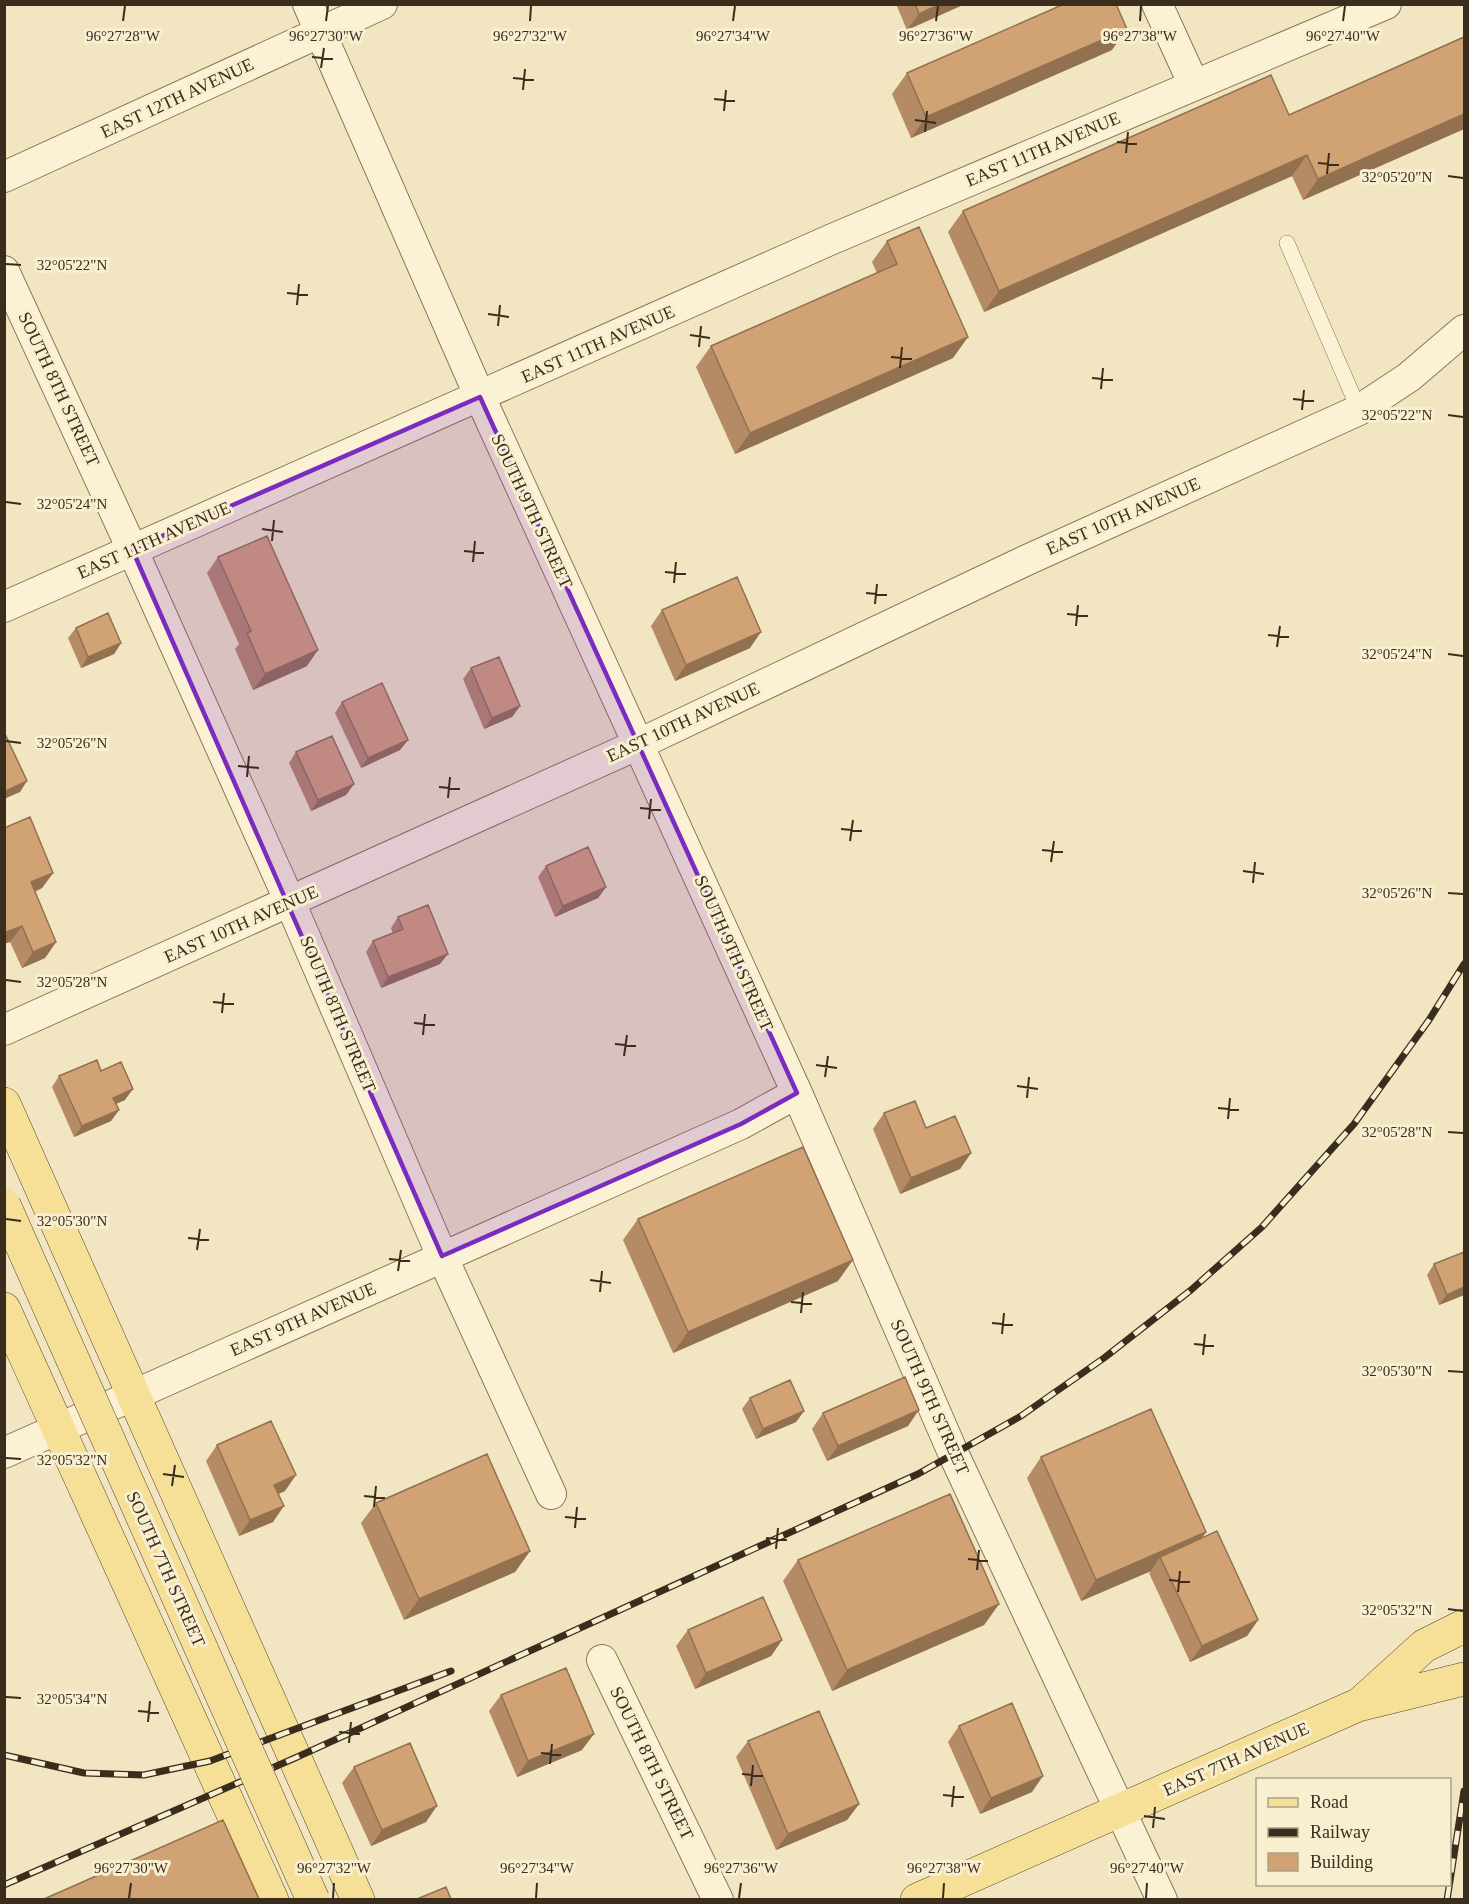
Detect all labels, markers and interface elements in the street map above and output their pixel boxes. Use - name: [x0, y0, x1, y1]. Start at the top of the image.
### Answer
- text: 96°27'28"W: [86, 28, 161, 44]
- text: 96°27'30"W: [289, 28, 364, 44]
- text: 96°27'32"W: [493, 28, 568, 44]
- text: 96°27'34"W: [696, 28, 771, 44]
- text: 96°27'36"W: [899, 28, 974, 44]
- text: 96°27'38"W: [1103, 28, 1178, 44]
- text: 96°27'40"W: [1306, 28, 1381, 44]
- street label: EAST 12TH AVENUE: [97, 54, 257, 142]
- street label: EAST 11TH AVENUE: [963, 107, 1123, 191]
- text: 32°05'20"N: [1362, 169, 1432, 185]
- text: 32°05'22"N: [37, 257, 107, 273]
- street label: EAST 11TH AVENUE: [518, 301, 678, 387]
- street label: SOUTH 8TH STREET: [14, 309, 104, 469]
- text: 32°05'22"N: [1362, 407, 1432, 423]
- street label: SOUTH 9TH STREET: [487, 431, 577, 591]
- street label: EAST 10TH AVENUE: [1043, 473, 1203, 559]
- text: 32°05'24"N: [37, 496, 107, 512]
- street label: EAST 11TH AVENUE: [74, 497, 234, 583]
- text: 32°05'24"N: [1362, 646, 1432, 662]
- street label: EAST 10TH AVENUE: [603, 678, 763, 766]
- text: 32°05'26"N: [37, 735, 107, 751]
- street label: SOUTH 9TH STREET: [691, 872, 777, 1034]
- street label: EAST 10TH AVENUE: [161, 881, 321, 967]
- text: 32°05'26"N: [1362, 885, 1432, 901]
- street label: SOUTH 8TH STREET: [296, 933, 380, 1095]
- text: 32°05'28"N: [37, 974, 107, 990]
- text: 32°05'28"N: [1362, 1124, 1432, 1140]
- text: 32°05'30"N: [37, 1213, 107, 1229]
- street label: EAST 9TH AVENUE: [227, 1278, 379, 1360]
- street label: SOUTH 9TH STREET: [887, 1316, 973, 1478]
- text: 32°05'30"N: [1362, 1363, 1432, 1379]
- text: 32°05'32"N: [37, 1452, 107, 1468]
- street label: SOUTH 7TH STREET: [123, 1488, 209, 1650]
- text: 32°05'32"N: [1362, 1602, 1432, 1618]
- street label: SOUTH 8TH STREET: [606, 1683, 698, 1843]
- text: 32°05'34"N: [37, 1691, 107, 1707]
- street label: EAST 7TH AVENUE: [1160, 1718, 1312, 1800]
- legend: [1256, 1778, 1451, 1886]
- text: Road: [1310, 1792, 1348, 1812]
- text: Railway: [1310, 1822, 1370, 1842]
- text: Building: [1310, 1852, 1373, 1872]
- text: 96°27'30"W: [94, 1860, 169, 1876]
- text: 96°27'32"W: [297, 1860, 372, 1876]
- text: 96°27'34"W: [500, 1860, 575, 1876]
- text: 96°27'36"W: [704, 1860, 779, 1876]
- text: 96°27'38"W: [907, 1860, 982, 1876]
- text: 96°27'40"W: [1110, 1860, 1185, 1876]

